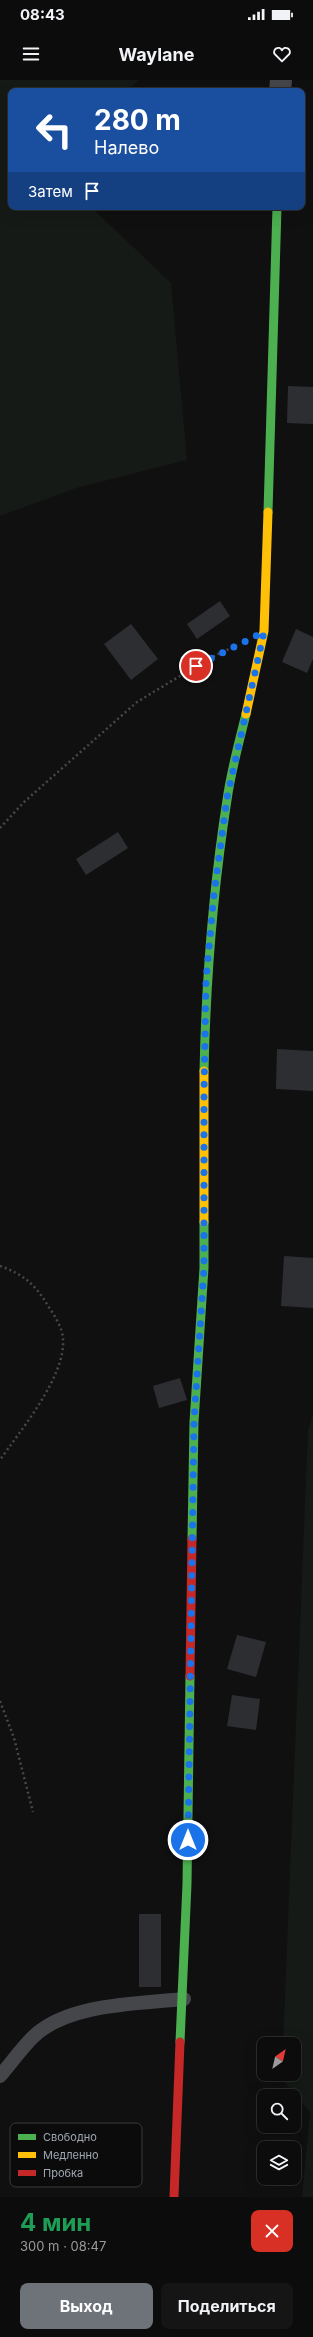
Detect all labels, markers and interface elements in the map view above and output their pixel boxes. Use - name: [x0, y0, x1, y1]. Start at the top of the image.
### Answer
- text: 08:43: [20, 5, 65, 24]
- icon: menu: [20, 43, 42, 65]
- icon: heart: [271, 43, 293, 65]
- text: Waylane: [119, 44, 194, 65]
- text: 280 m: [94, 103, 181, 137]
- icon: left: [28, 104, 80, 156]
- text: Налево: [94, 137, 159, 158]
- icon: arrive: [81, 180, 103, 202]
- text: Затем: [28, 182, 73, 201]
- pin: [179, 649, 213, 683]
- icon: arrive: [185, 655, 207, 677]
- position arrow: [167, 1819, 209, 1861]
- north arrow: [257, 2037, 301, 2081]
- map controls: [257, 2037, 301, 2185]
- button: search: [257, 2089, 301, 2133]
- legend: [10, 2123, 142, 2187]
- text: Свободно: [43, 2130, 97, 2144]
- button: layers: [257, 2141, 301, 2185]
- text: Медленно: [43, 2148, 99, 2162]
- text: Пробка: [43, 2166, 83, 2180]
- text: 4 мин: [20, 2208, 91, 2237]
- button: close: [251, 2210, 293, 2252]
- text: 300 m · 08:47: [20, 2238, 106, 2254]
- button: Выход: [20, 2283, 153, 2329]
- button: Поделиться: [161, 2283, 293, 2329]

